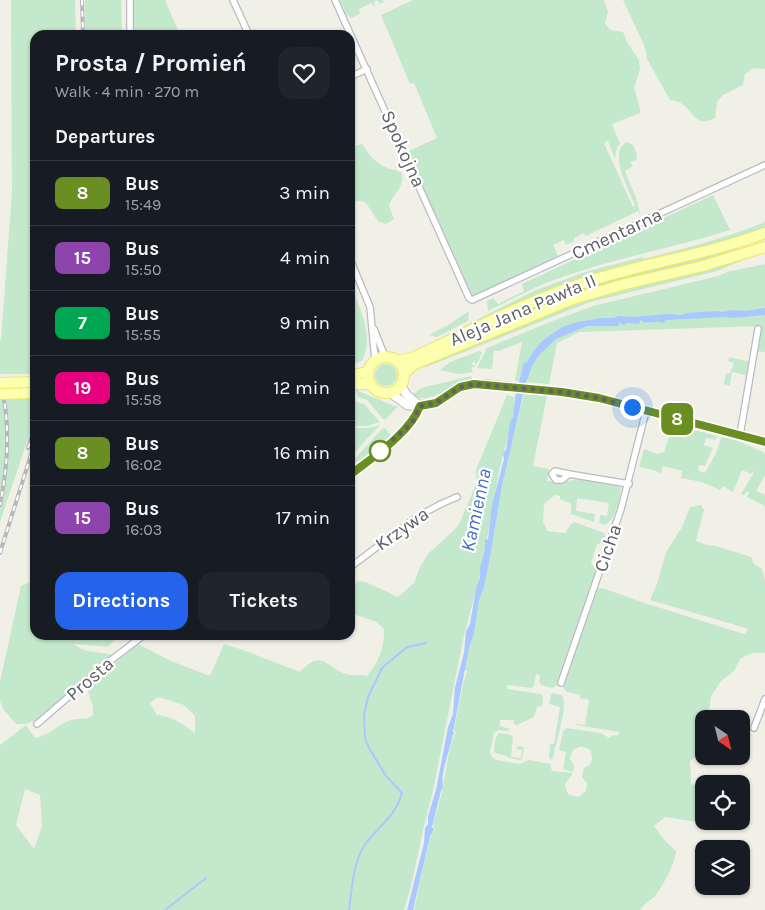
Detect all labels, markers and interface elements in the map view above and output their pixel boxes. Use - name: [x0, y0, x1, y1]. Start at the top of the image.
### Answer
- button: heart: [278, 47, 330, 99]
- text: Prosta / Promień: [55, 49, 247, 77]
- text: Walk · 4 min · 270 m: [55, 82, 199, 101]
- street label: Spokojna: [376, 107, 430, 191]
- text: Departures: [55, 126, 155, 148]
- text: Bus: [125, 173, 159, 195]
- text: 8: [77, 182, 88, 204]
- text: 3 min: [279, 182, 330, 204]
- text: 15:49: [125, 195, 161, 214]
- street label: Cmentarna: [568, 204, 666, 264]
- text: Bus: [125, 238, 159, 260]
- text: 15: [74, 247, 91, 269]
- text: 4 min: [280, 247, 330, 269]
- text: 15:50: [125, 260, 162, 279]
- street label: Aleja Jana Pawła II: [446, 269, 600, 351]
- text: Bus: [125, 303, 159, 325]
- text: 7: [78, 312, 87, 334]
- text: 9 min: [280, 312, 330, 334]
- text: 15:55: [125, 325, 161, 344]
- text: Bus: [125, 368, 159, 390]
- text: 19: [74, 377, 91, 399]
- text: 12 min: [273, 377, 330, 399]
- text: 15:58: [125, 390, 162, 409]
- your location: [620, 395, 645, 420]
- line badge: 8: [661, 403, 693, 435]
- text: 8: [671, 408, 683, 430]
- text: Bus: [125, 433, 159, 455]
- unlabelled marker: [369, 440, 391, 462]
- text: 8: [77, 442, 88, 464]
- text: 16 min: [273, 442, 330, 464]
- text: 16:02: [125, 455, 162, 474]
- water label: Kamienna: [456, 466, 496, 554]
- text: Bus: [125, 498, 159, 520]
- street label: Krzywa: [371, 503, 433, 555]
- text: 15: [74, 507, 91, 529]
- text: 17 min: [275, 507, 330, 529]
- text: 16:03: [125, 520, 162, 539]
- street label: Cicha: [590, 521, 626, 575]
- button: Directions: [55, 572, 188, 630]
- button: Tickets: [198, 572, 330, 630]
- street label: Prosta: [62, 653, 118, 705]
- north arrow: [695, 710, 750, 765]
- map controls: [695, 710, 750, 895]
- button: locate: [695, 775, 750, 830]
- button: layers: [695, 840, 750, 895]

